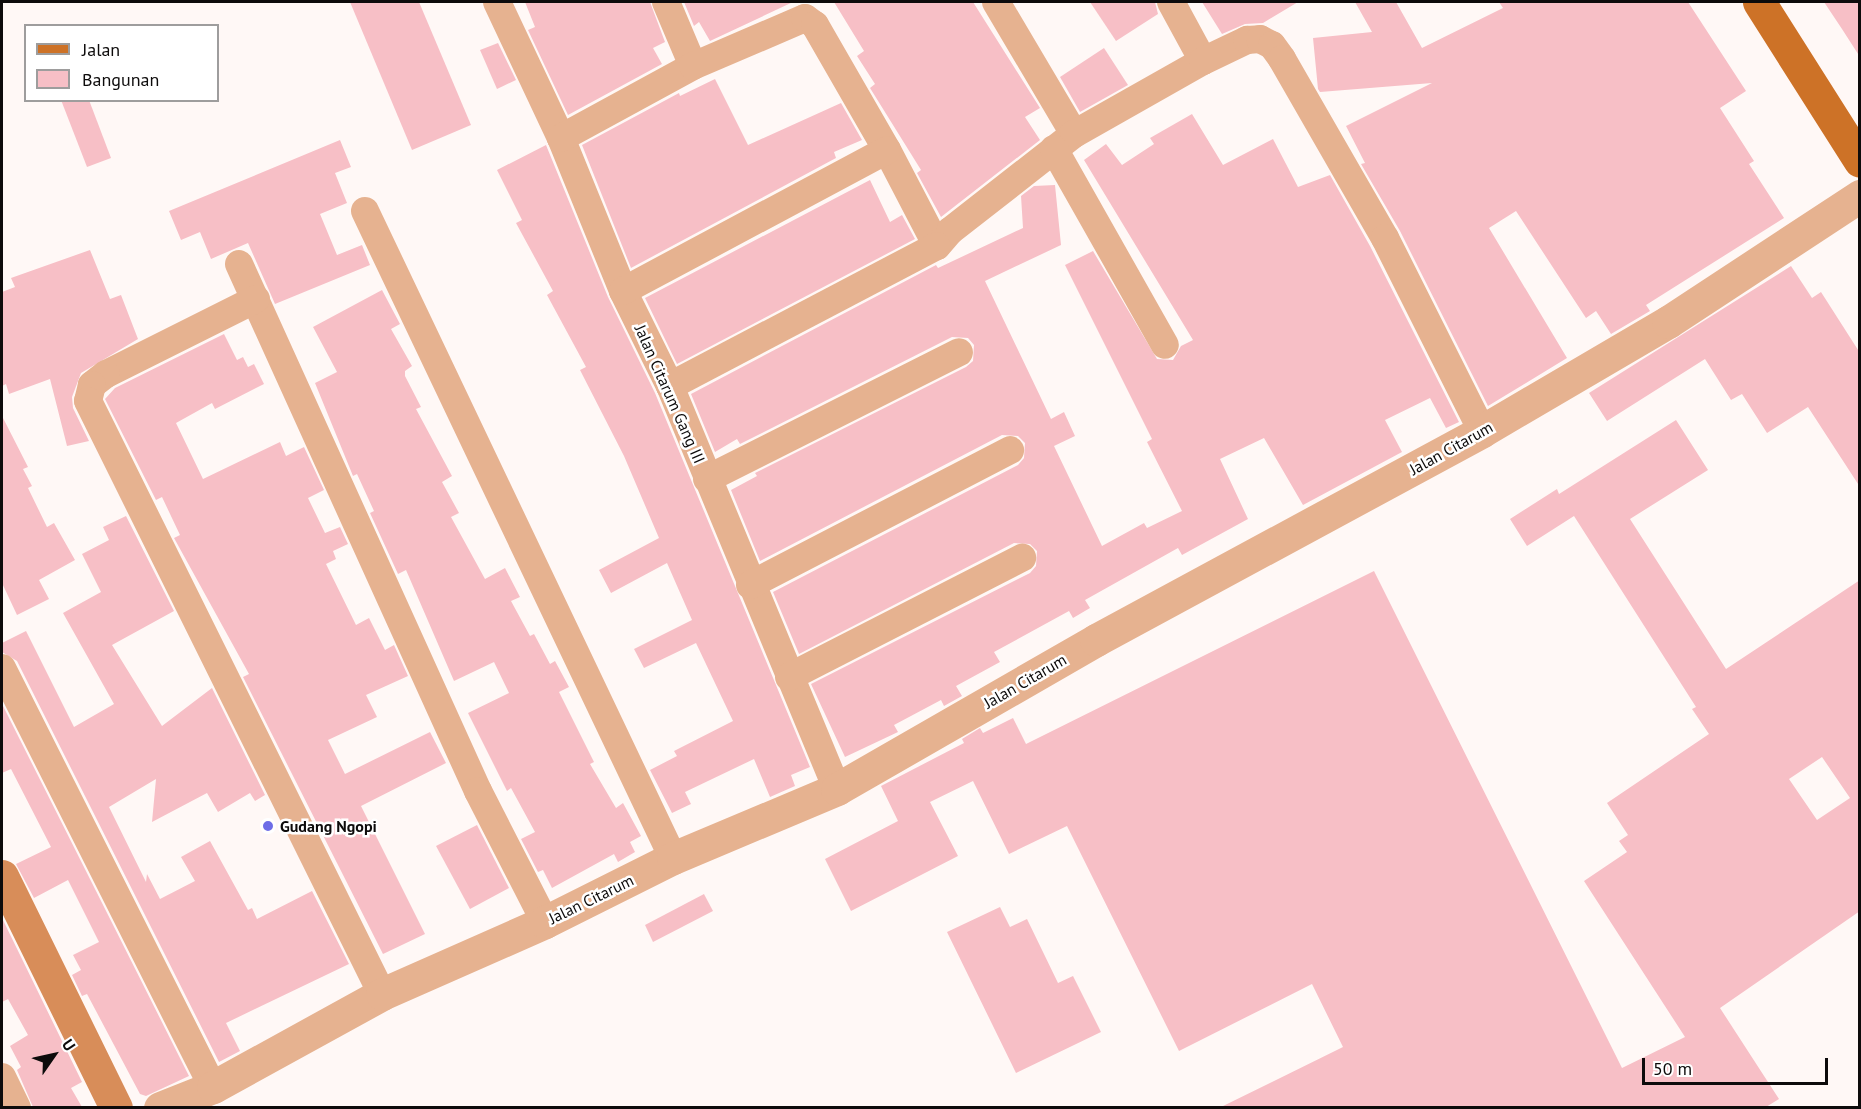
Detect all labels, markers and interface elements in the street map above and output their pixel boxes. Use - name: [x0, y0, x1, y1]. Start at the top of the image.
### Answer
- legend: [24, 24, 219, 102]
- text: Jalan: [82, 38, 120, 61]
- text: Bangunan: [82, 68, 159, 91]
- street label: Jalan Citarum Gang III: [631, 322, 709, 466]
- street label: Jalan Citarum: [1406, 417, 1496, 479]
- street label: Jalan Citarum: [980, 650, 1070, 712]
- place label: Gudang Ngopi: [280, 816, 377, 836]
- marker: Gudang Ngopi: [261, 819, 275, 833]
- street label: Jalan Citarum: [545, 870, 637, 928]
- north arrow: [24, 1025, 84, 1085]
- text: U: [58, 1035, 80, 1055]
- scale bar: [1645, 1046, 1831, 1084]
- text: 50 m: [1653, 1057, 1692, 1080]

